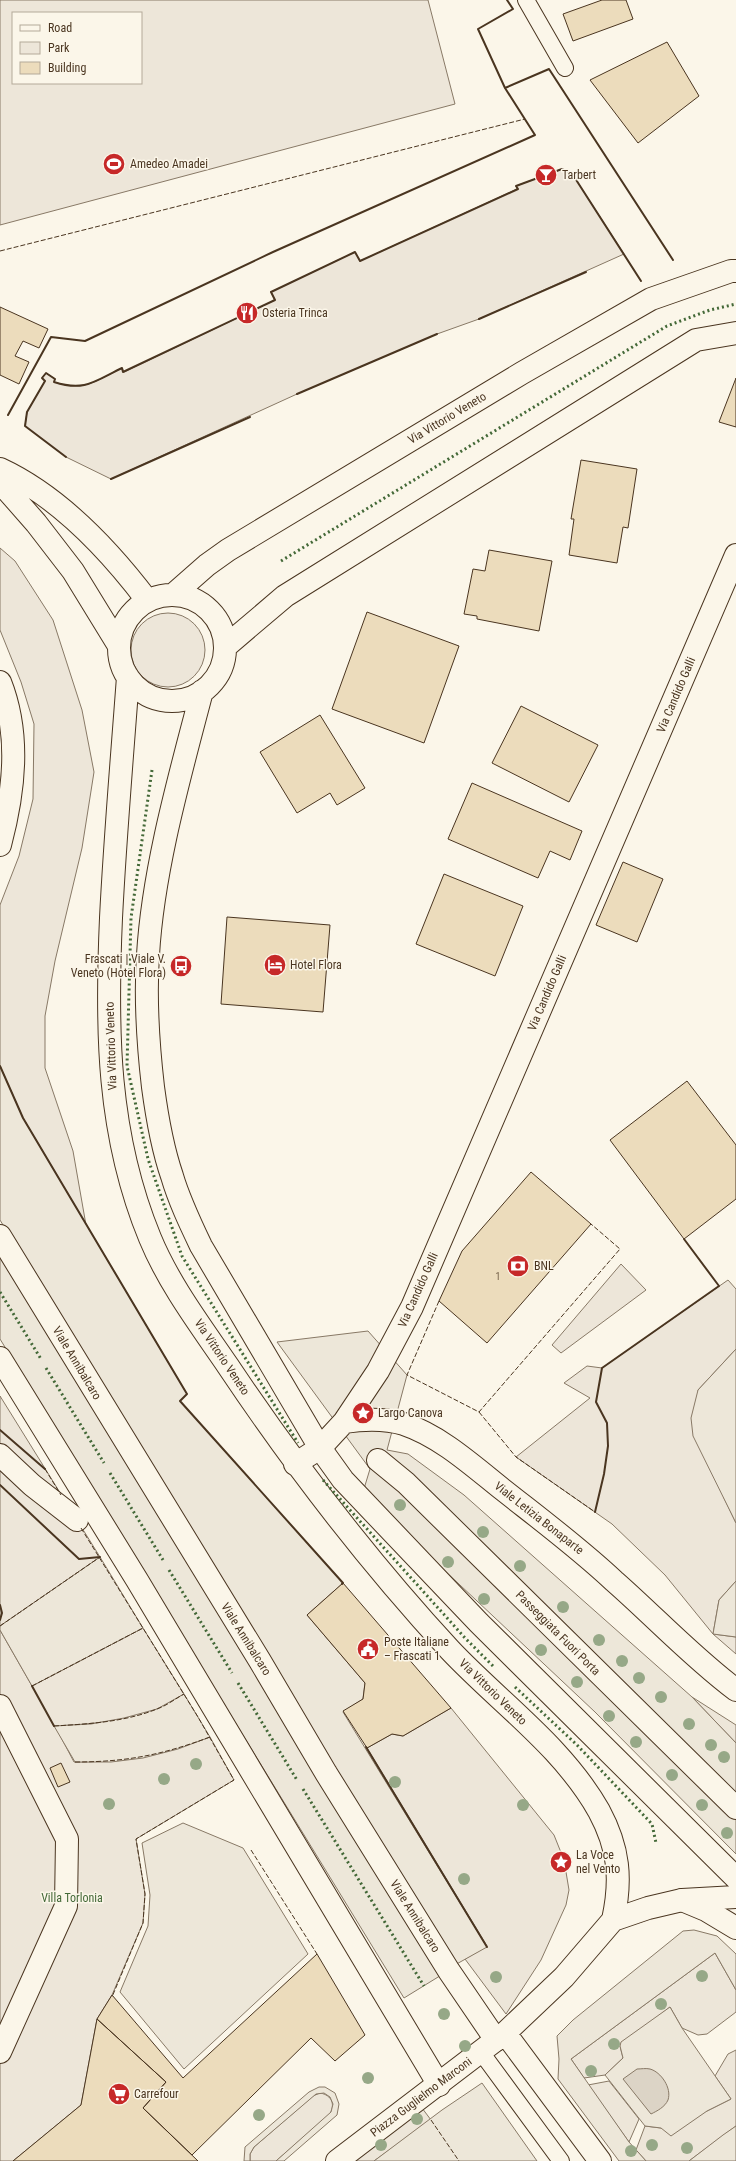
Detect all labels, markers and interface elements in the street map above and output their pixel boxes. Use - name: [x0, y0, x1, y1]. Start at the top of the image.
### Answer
- legend: [12, 12, 142, 84]
- text: Road: [48, 21, 72, 35]
- text: Park: [48, 41, 70, 55]
- text: Building: [48, 61, 86, 75]
- sports icon: Amedeo Amadei: [101, 151, 127, 177]
- place label: Amedeo Amadei: [130, 157, 208, 171]
- bar icon: Tarbert: [533, 162, 559, 188]
- place label: Tarbert: [562, 168, 596, 182]
- restaurant icon: Osteria Trinca: [234, 300, 260, 326]
- place label: Osteria Trinca: [262, 306, 328, 320]
- street label: Via Vittorio Veneto: [405, 389, 489, 447]
- street label: Via Candido Galli: [654, 655, 698, 735]
- place label: Frascati | Viale V. Veneto (Hotel Flora): [71, 952, 166, 980]
- hotel icon: Hotel Flora: [262, 952, 288, 978]
- bus stop icon: Frascati | Viale V. Veneto (Hotel Flora): [168, 953, 194, 979]
- street label: Via Candido Galli: [525, 953, 569, 1033]
- place label: Hotel Flora: [290, 958, 342, 972]
- street label: Via Vittorio Veneto: [102, 1001, 120, 1091]
- street label: Via Candido Galli: [395, 1250, 441, 1330]
- bank icon: BNL: [505, 1253, 531, 1279]
- place label: BNL: [534, 1259, 554, 1273]
- house number: 1: [496, 1271, 500, 1282]
- street label: Via Vittorio Veneto: [191, 1316, 253, 1398]
- street label: Viale Annibalcaro: [50, 1324, 104, 1402]
- place icon: Largo Canova: [350, 1400, 376, 1426]
- place label: Largo Canova: [378, 1406, 443, 1420]
- street label: Viale Letizia Bonaparte: [492, 1479, 587, 1557]
- street label: Passeggiata Fuori Porta: [513, 1588, 603, 1678]
- street label: Viale Annibalcaro: [218, 1600, 274, 1678]
- place label: Poste Italiane – Frascati 1: [384, 1635, 449, 1663]
- public building icon: Poste Italiane – Frascati 1: [355, 1636, 381, 1662]
- street label: Via Vittorio Veneto: [456, 1656, 530, 1728]
- place label: La Voce nel Vento: [576, 1848, 620, 1876]
- place icon: La Voce nel Vento: [548, 1849, 574, 1875]
- street label: Viale Annibalcaro: [387, 1877, 443, 1955]
- park label: Villa Torlonia: [41, 1891, 103, 1905]
- street label: Piazza Guglielmo Marconi: [368, 2054, 474, 2140]
- supermarket icon: Carrefour: [106, 2081, 132, 2107]
- place label: Carrefour: [134, 2087, 179, 2101]

